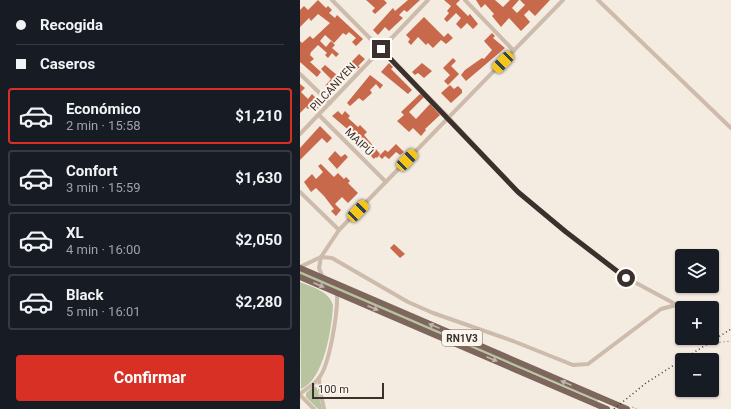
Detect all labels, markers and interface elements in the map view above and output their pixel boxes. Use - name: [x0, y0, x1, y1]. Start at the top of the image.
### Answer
- text: Recogida: [40, 16, 103, 34]
- route end: [372, 40, 390, 58]
- car: [490, 49, 516, 75]
- text: Caseros: [40, 55, 95, 73]
- street label: PILCANIYEN: [307, 60, 359, 114]
- icon: car: [18, 98, 54, 134]
- text: Económico: [66, 100, 141, 118]
- text: $1,210: [235, 107, 282, 125]
- text: 2 min · 15:58: [66, 118, 141, 133]
- street label: MAIPÚ: [342, 126, 376, 158]
- car: [394, 147, 420, 173]
- icon: car: [18, 160, 54, 196]
- text: Confort: [66, 162, 117, 180]
- text: $1,630: [235, 169, 282, 187]
- text: 3 min · 15:59: [66, 180, 141, 195]
- car: [345, 198, 371, 224]
- icon: car: [18, 222, 54, 258]
- text: XL: [66, 224, 84, 242]
- text: $2,050: [235, 231, 282, 249]
- text: 4 min · 16:00: [66, 242, 141, 257]
- map controls: [675, 249, 719, 397]
- button: layers: [675, 249, 719, 293]
- route start: [617, 269, 635, 287]
- one-way arrow: [313, 282, 325, 288]
- icon: car: [18, 284, 54, 320]
- text: Black: [66, 286, 103, 304]
- text: $2,280: [235, 293, 282, 311]
- button: +: [675, 301, 719, 345]
- text: 5 min · 16:01: [66, 304, 141, 319]
- one-way arrow: [367, 305, 379, 311]
- one-way arrow: [428, 323, 439, 329]
- road number: RN1V3: [442, 330, 482, 346]
- button: −: [675, 353, 719, 397]
- button: Confirmar: [16, 355, 284, 401]
- one-way arrow: [487, 357, 499, 363]
- one-way arrow: [561, 380, 572, 386]
- scale bar: [312, 381, 384, 400]
- text: 100 m: [318, 383, 349, 396]

